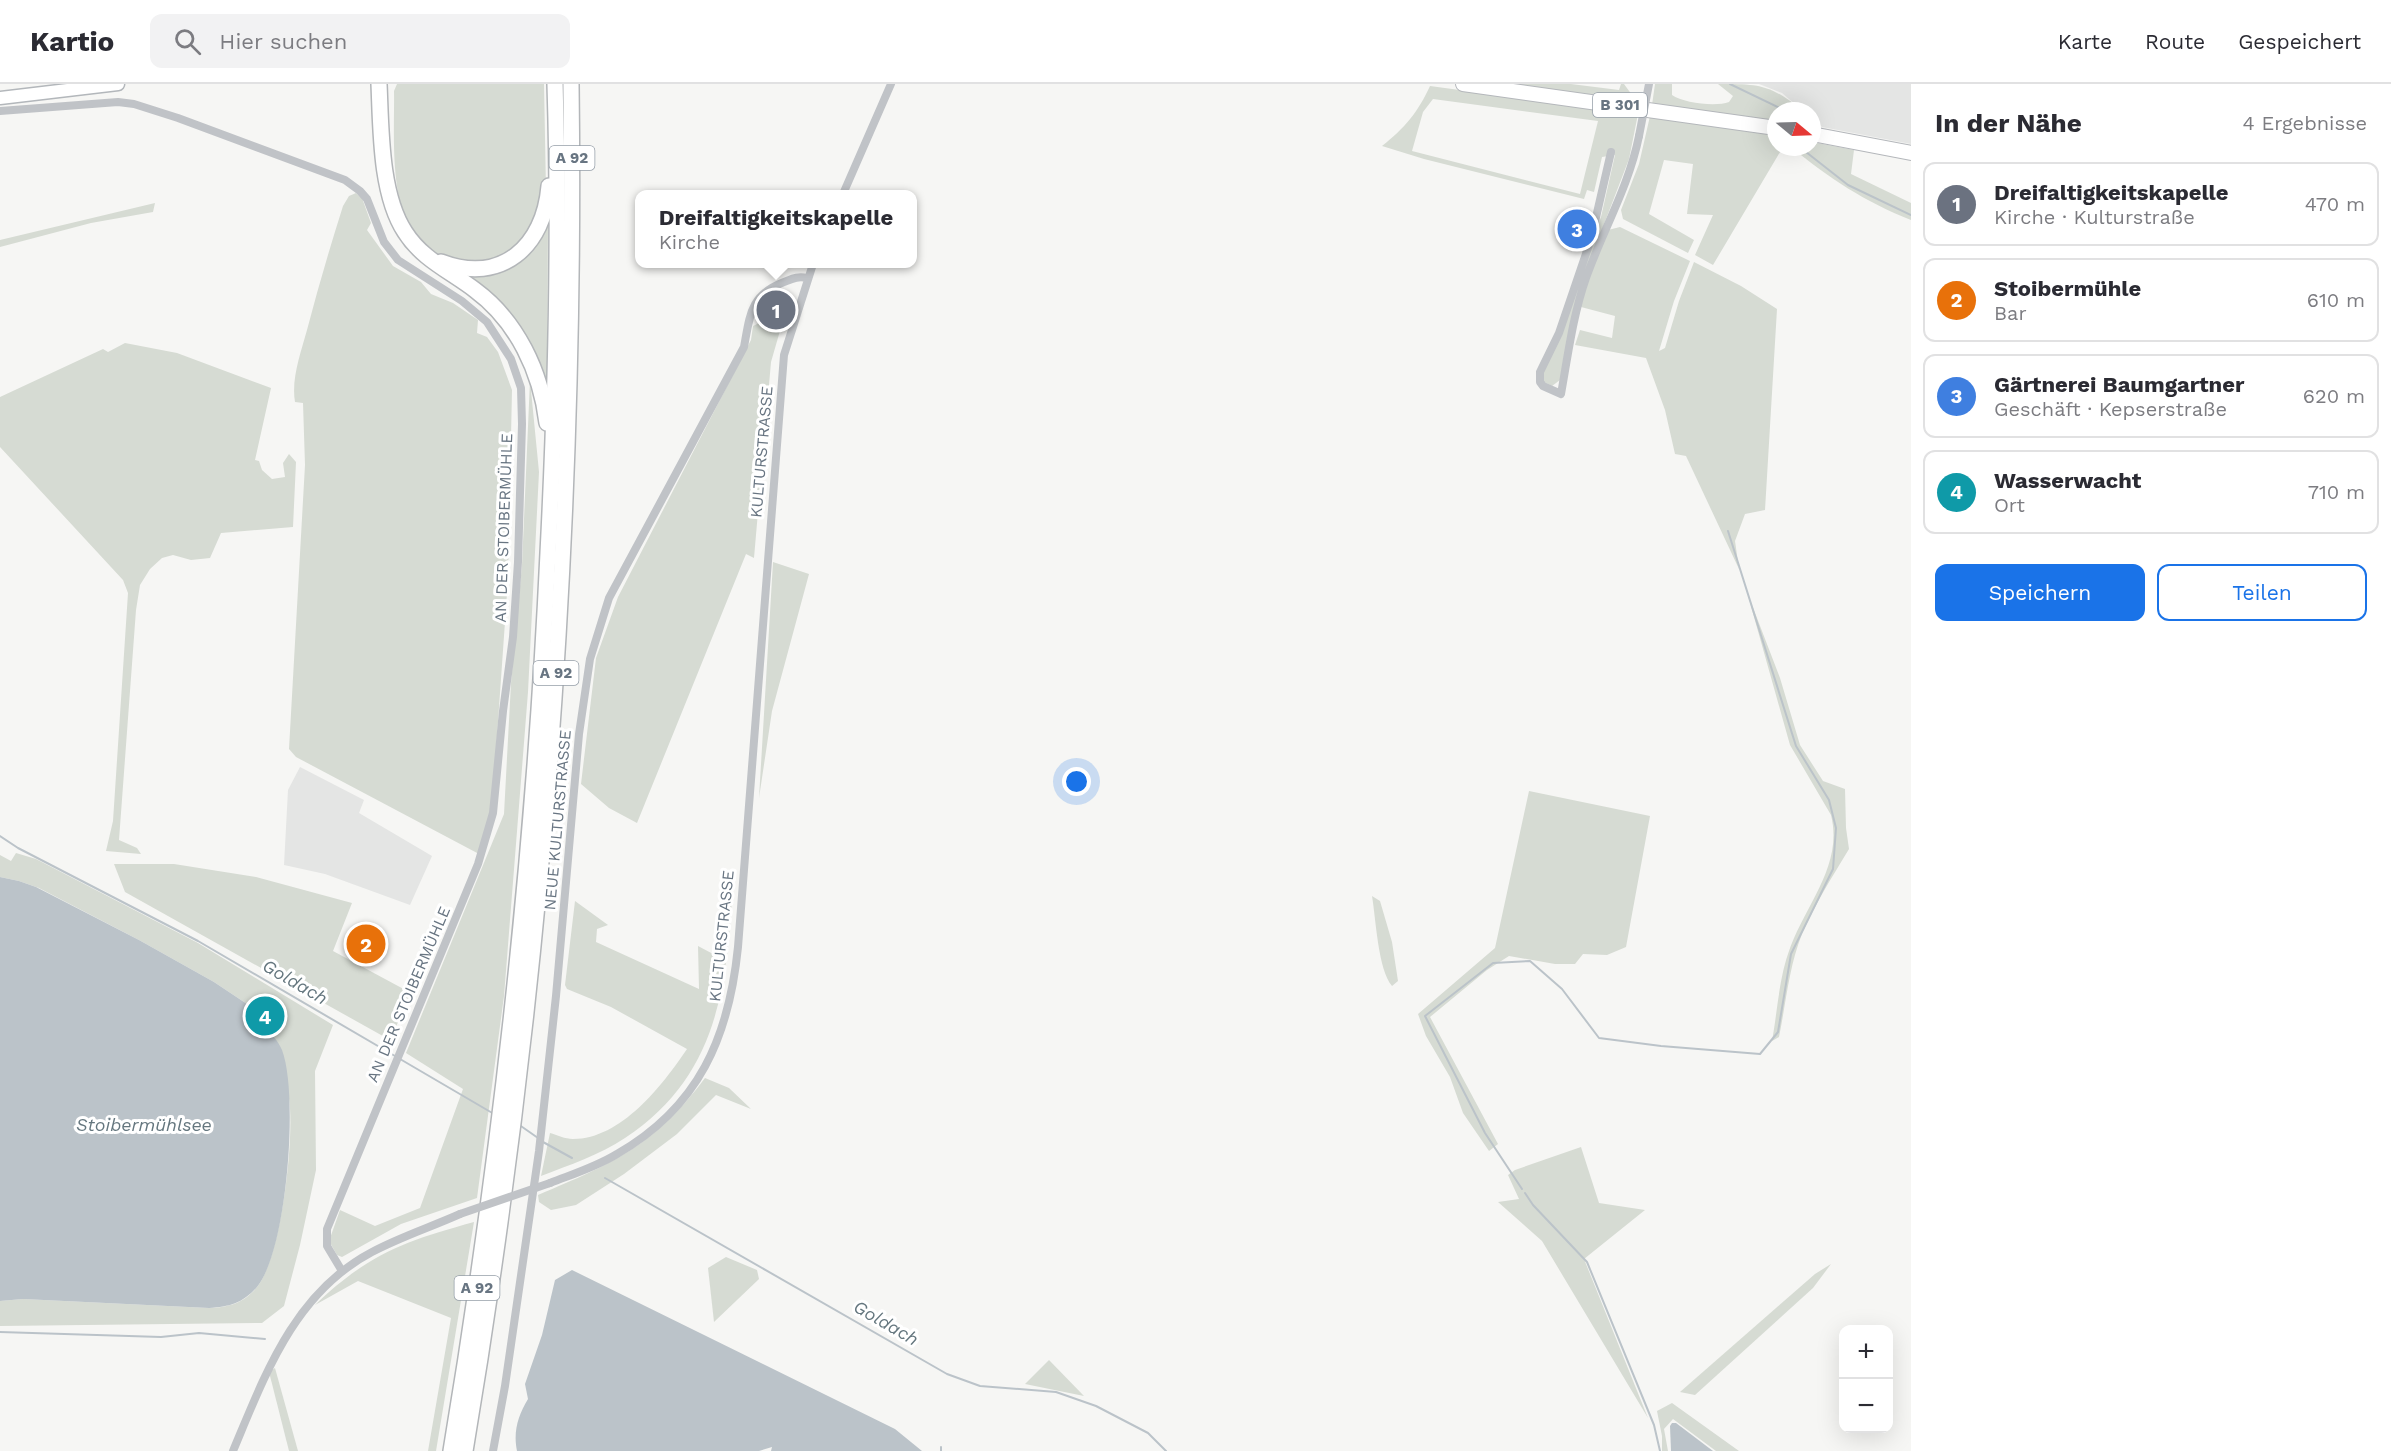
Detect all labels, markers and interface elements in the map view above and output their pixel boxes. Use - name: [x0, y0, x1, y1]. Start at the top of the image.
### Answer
- search box: [150, 14, 570, 68]
- text: Kartio: [30, 25, 114, 58]
- icon: search: [171, 25, 204, 58]
- text: Hier suchen: [219, 29, 347, 54]
- text: Karte: [2058, 29, 2112, 54]
- text: Route: [2145, 29, 2205, 54]
- text: Gespeichert: [2238, 29, 2361, 54]
- road number: B 301: [1593, 93, 1647, 117]
- north arrow: [1767, 102, 1821, 156]
- text: In der Nähe: [1935, 108, 2082, 138]
- text: 4 Ergebnisse: [2243, 111, 2367, 135]
- road number: A 92: [550, 146, 594, 170]
- text: Dreifaltigkeitskapelle: [1994, 180, 2229, 205]
- popup: [635, 190, 917, 268]
- text: 1: [1952, 192, 1961, 216]
- text: 470 m: [2305, 192, 2365, 216]
- text: Dreifaltigkeitskapelle: [659, 205, 893, 230]
- text: Kirche · Kulturstraße: [1994, 205, 2195, 229]
- pin: 3: [1558, 206, 1596, 252]
- text: Kirche: [659, 230, 720, 254]
- text: Stoibermühle: [1994, 276, 2141, 301]
- pin: 1: [756, 288, 796, 332]
- text: 2: [1951, 288, 1962, 312]
- text: 610 m: [2307, 288, 2365, 312]
- text: Bar: [1994, 301, 2027, 325]
- text: Gärtnerei Baumgartner: [1994, 372, 2244, 397]
- text: 3: [1951, 384, 1962, 408]
- text: 620 m: [2303, 384, 2365, 408]
- street label: KULTURSTRASSE: [746, 385, 777, 519]
- text: Geschäft · Kepserstraße: [1994, 397, 2227, 421]
- street label: AN DER STOIBERMÜHLE: [491, 433, 516, 623]
- text: Wasserwacht: [1994, 468, 2141, 493]
- text: 4: [1950, 480, 1963, 504]
- text: 710 m: [2308, 480, 2365, 504]
- text: Ort: [1994, 493, 2025, 517]
- button: Speichern: [1935, 564, 2145, 621]
- button: Teilen: [2157, 564, 2367, 621]
- road number: A 92: [534, 661, 578, 685]
- street label: NEUE KULTURSTRASSE: [540, 729, 575, 911]
- your location: [1062, 767, 1091, 796]
- street label: KULTURSTRASSE: [705, 869, 738, 1003]
- street label: AN DER STOIBERMÜHLE: [363, 903, 454, 1085]
- pin: 2: [346, 922, 386, 966]
- water label: Goldach: [259, 955, 331, 1009]
- pin: 4: [246, 994, 284, 1038]
- water label: Stoibermühlsee: [76, 1114, 212, 1135]
- road number: A 92: [454, 1276, 500, 1300]
- water label: Goldach: [850, 1296, 922, 1350]
- map controls: [1839, 1325, 1893, 1433]
- button: +: [1839, 1325, 1893, 1379]
- button: −: [1839, 1379, 1893, 1433]

